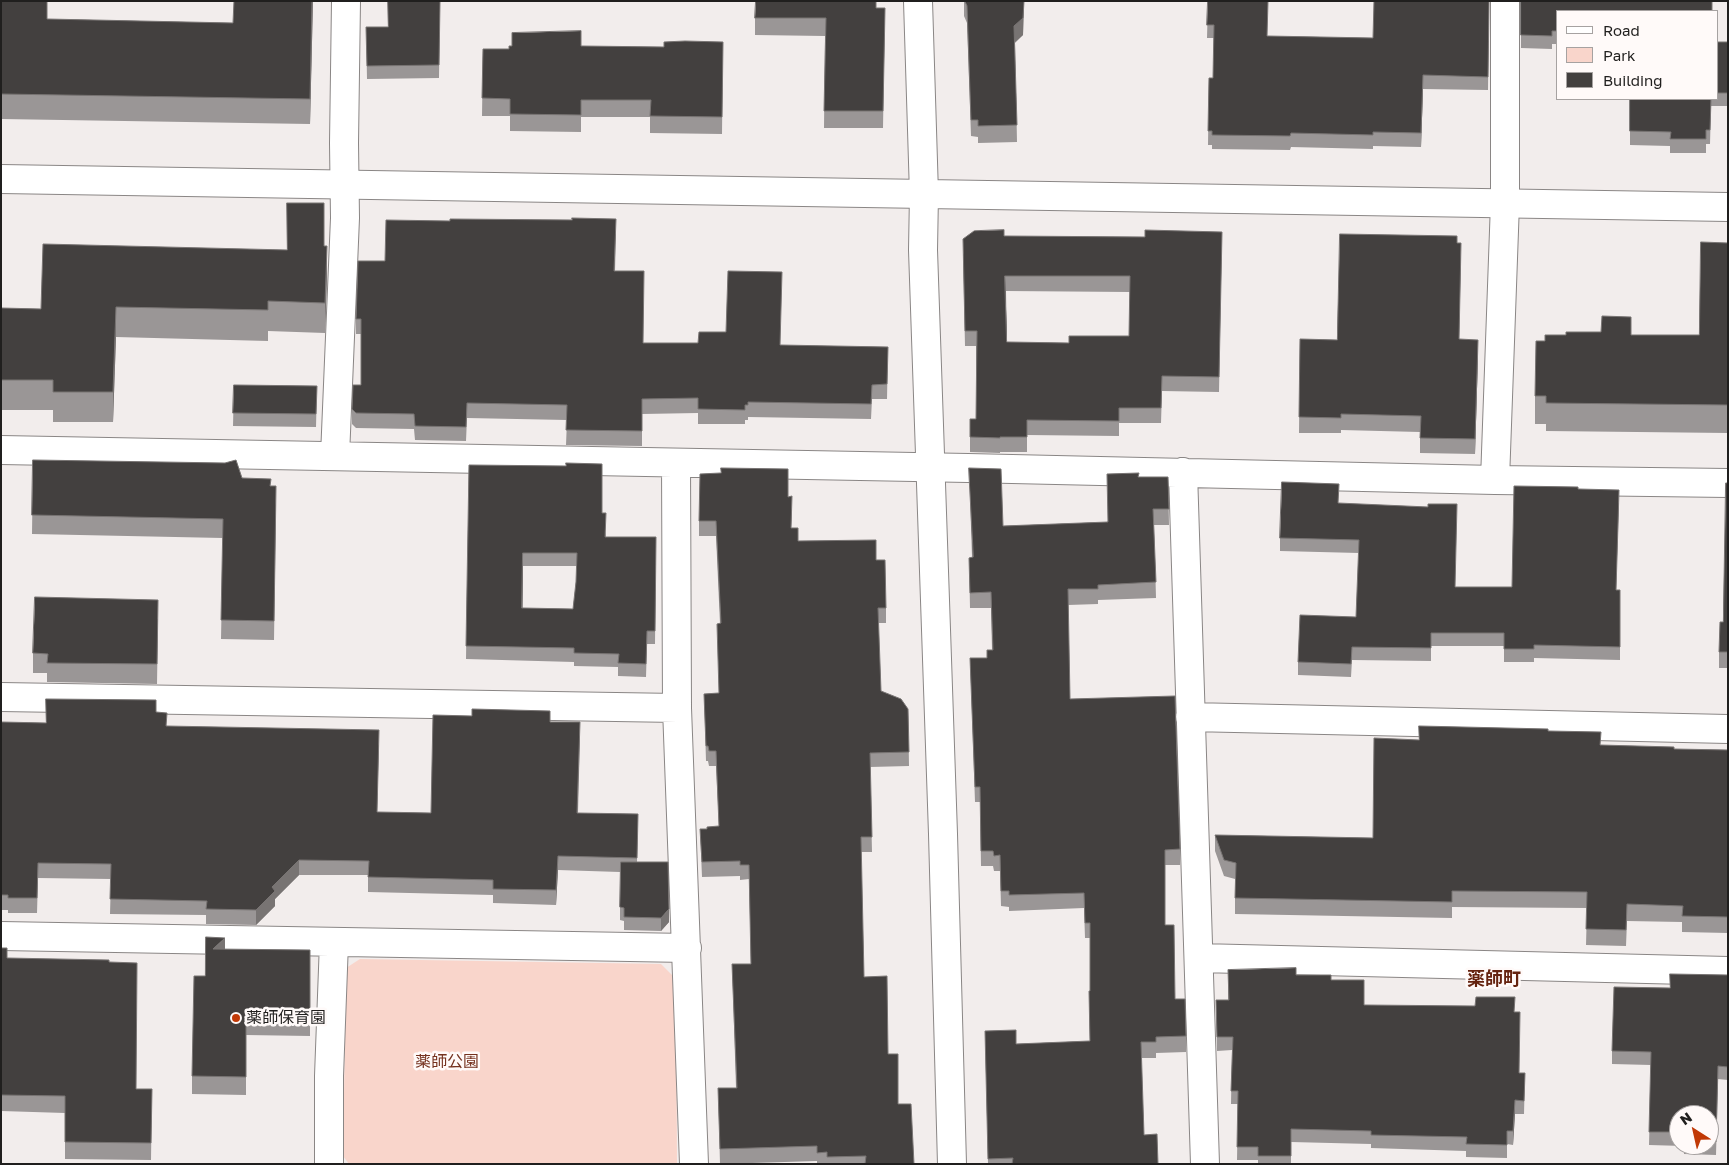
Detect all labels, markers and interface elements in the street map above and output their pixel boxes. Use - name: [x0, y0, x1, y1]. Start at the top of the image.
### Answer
- legend: [1556, 10, 1719, 100]
- text: Road: [1603, 21, 1640, 39]
- text: Park: [1603, 46, 1635, 64]
- text: Building: [1603, 71, 1663, 89]
- district label: 薬師町: [1467, 968, 1521, 990]
- place label: 薬師保育園: [246, 1008, 326, 1028]
- marker: 薬師保育園: [230, 1012, 242, 1024]
- park label: 薬師公園: [415, 1052, 479, 1072]
- north arrow: [1669, 1105, 1719, 1155]
- text: N: [1676, 1108, 1695, 1128]

